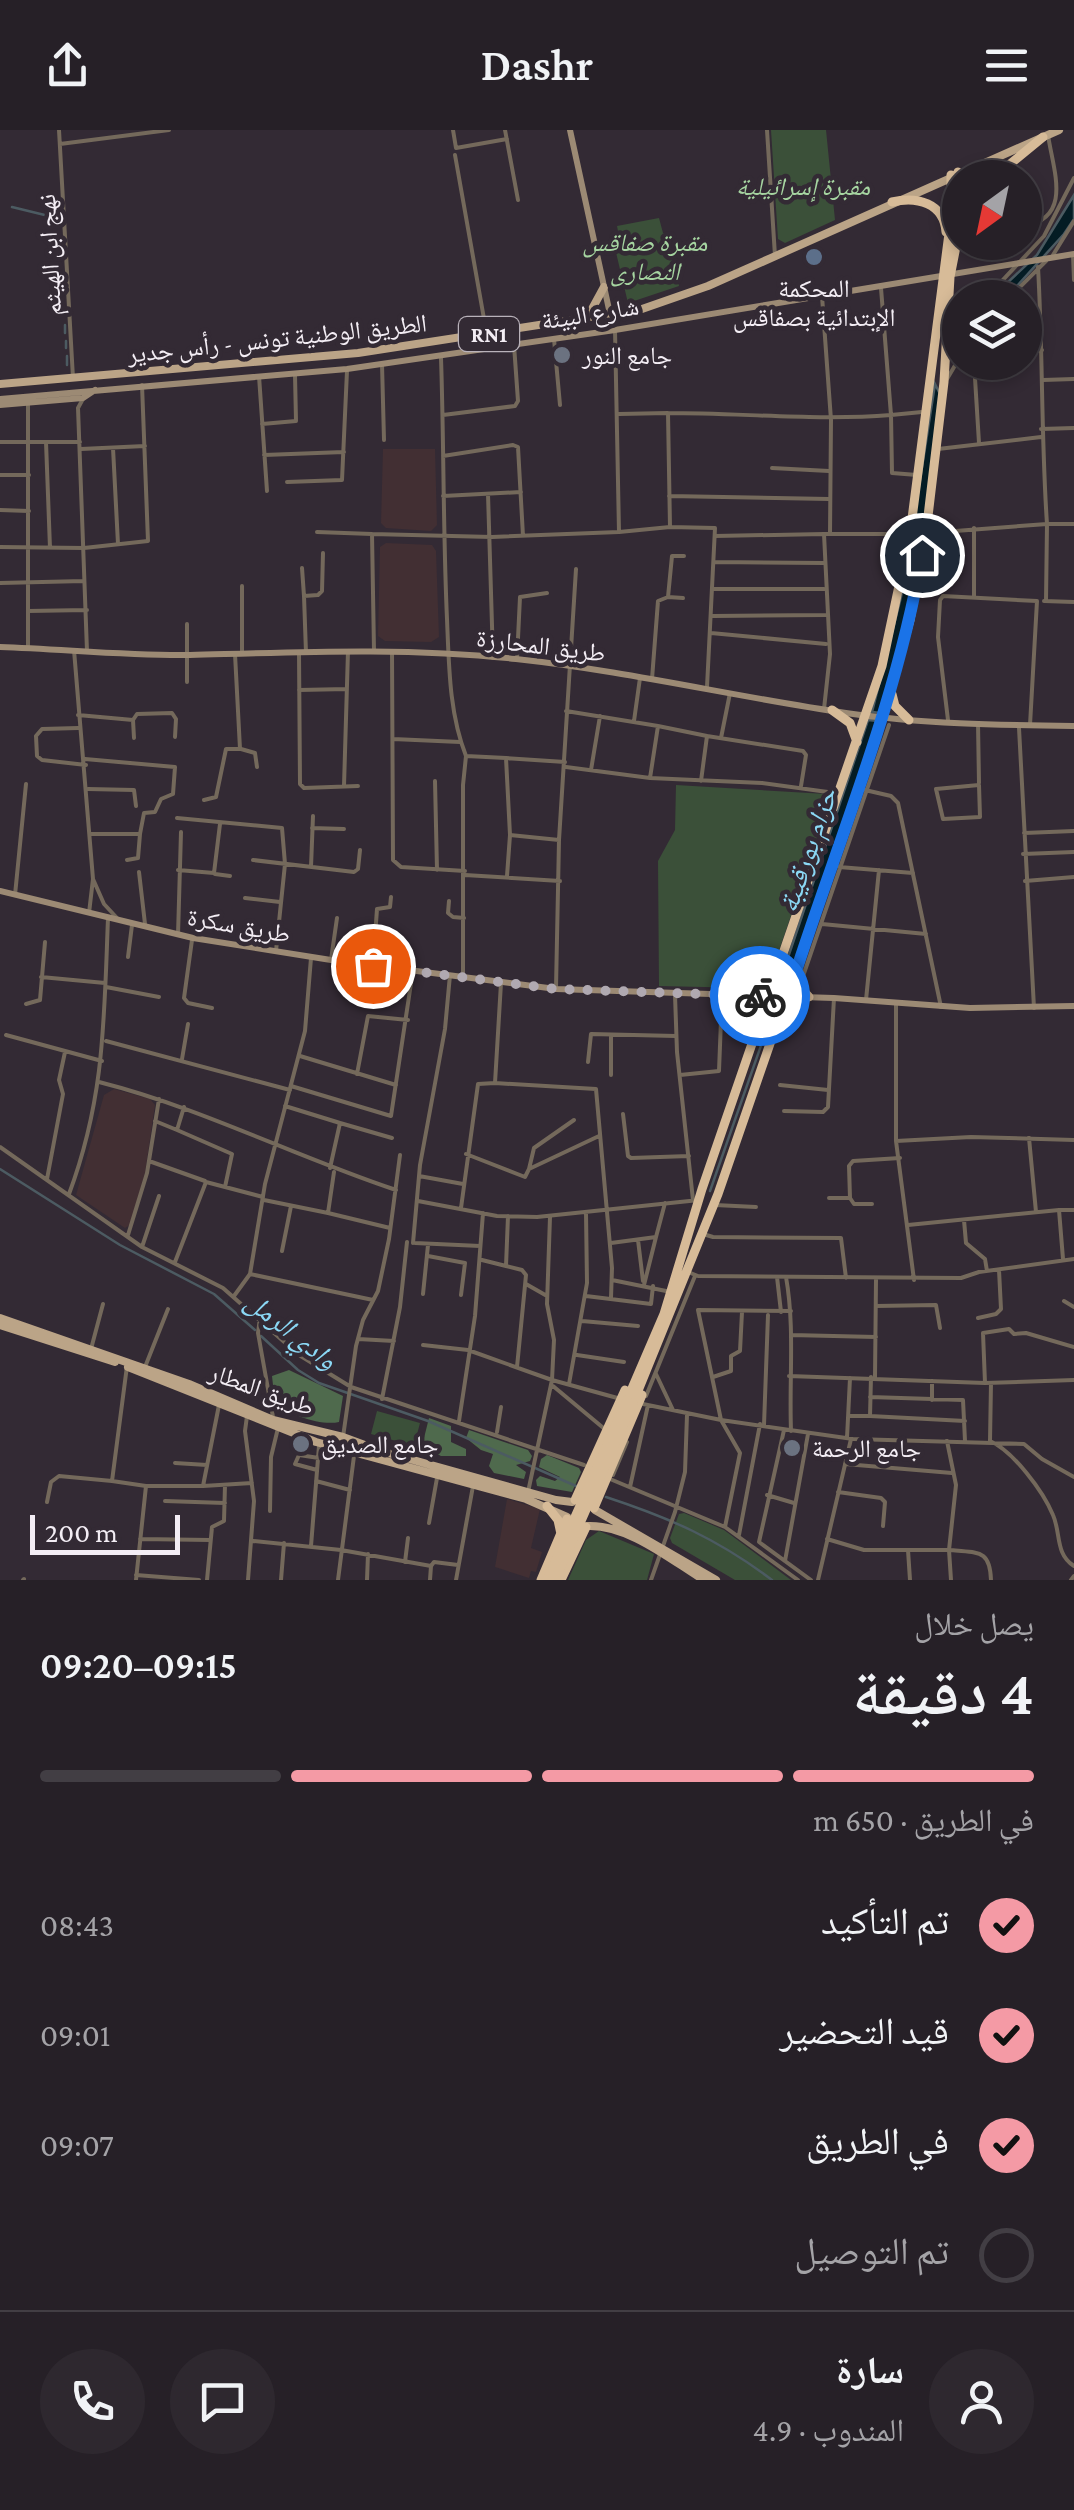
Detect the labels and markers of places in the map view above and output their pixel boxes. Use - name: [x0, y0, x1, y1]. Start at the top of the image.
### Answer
- marker: المحكمة الإبتدائية بصفاقس: [803, 246, 825, 268]
- place label: المحكمة الإبتدائية بصفاقس: [733, 275, 895, 333]
- place label: جامع النور: [581, 342, 672, 371]
- marker: جامع النور: [551, 344, 573, 366]
- pin: [880, 513, 965, 598]
- pin: [331, 924, 416, 1009]
- place label: جامع الصديق: [321, 1431, 439, 1460]
- marker: جامع الصديق: [290, 1433, 312, 1455]
- place label: جامع الرحمة: [812, 1435, 921, 1464]
- marker: جامع الرحمة: [781, 1437, 803, 1459]

